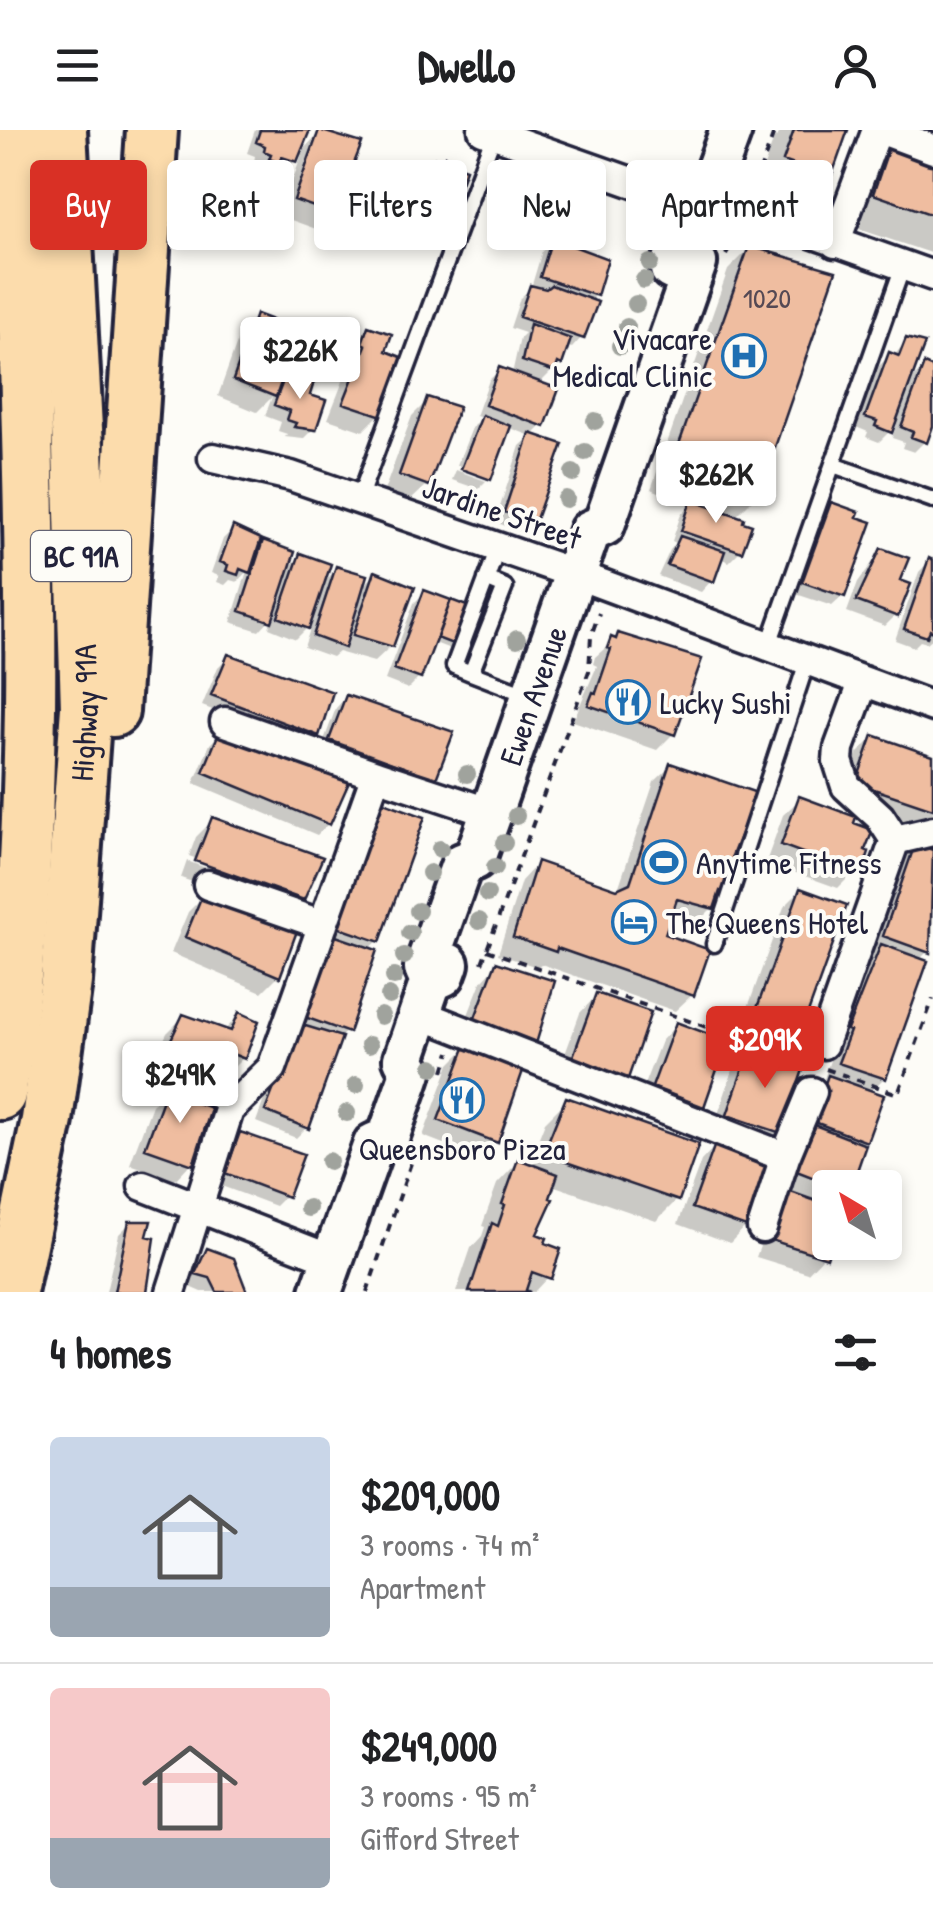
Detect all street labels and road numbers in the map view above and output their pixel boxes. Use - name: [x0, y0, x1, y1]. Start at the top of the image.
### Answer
- street label: Jardine Street: [417, 465, 588, 560]
- road number: BC 91A: [31, 531, 131, 581]
- street label: Ewen Avenue: [488, 620, 577, 771]
- street label: Highway 91A: [59, 643, 108, 783]

